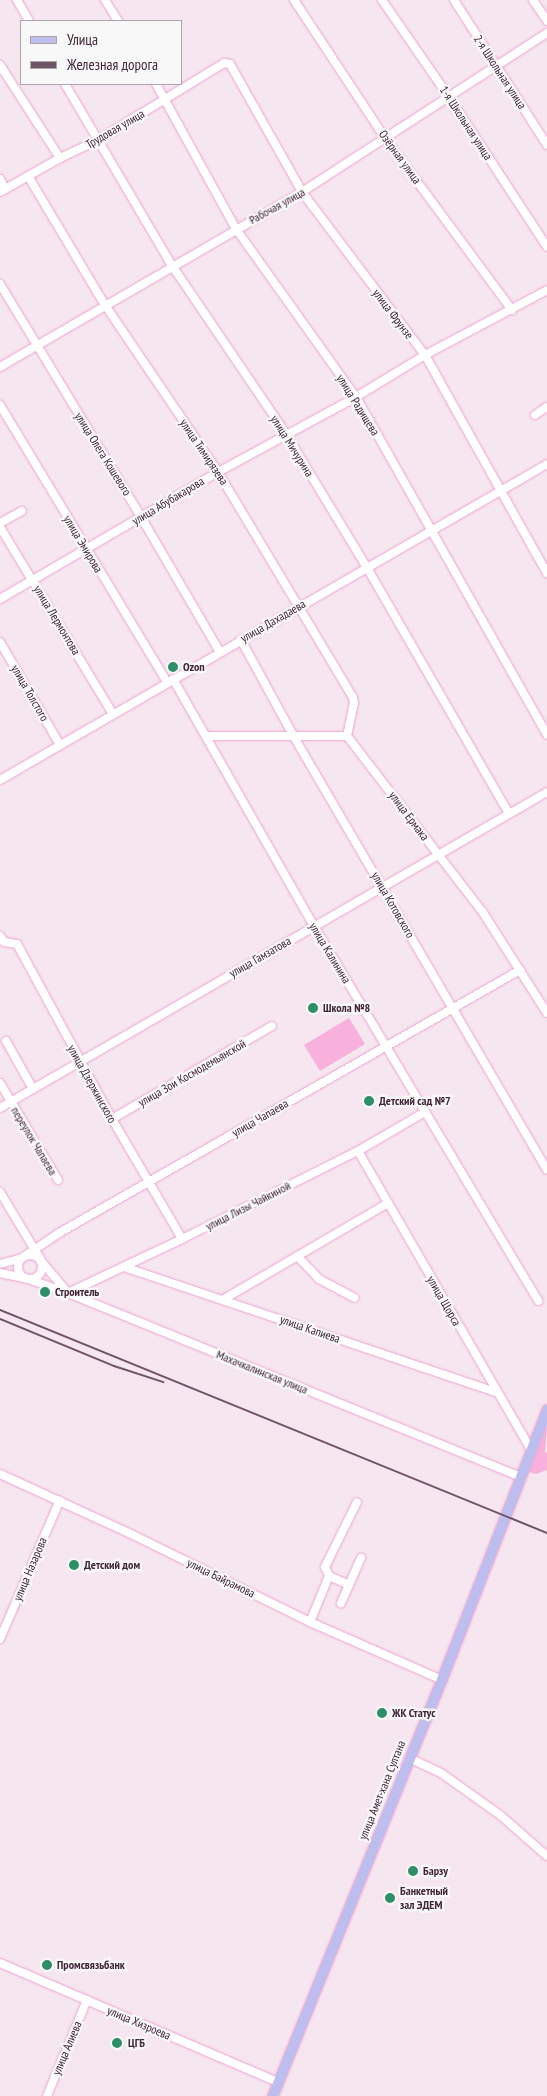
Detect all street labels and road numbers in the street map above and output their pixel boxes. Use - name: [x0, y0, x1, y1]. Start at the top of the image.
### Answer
- street label: 2-я Школьная улица: [471, 32, 529, 112]
- street label: 1-я Школьная улица: [437, 83, 495, 163]
- street label: Трудовая улица: [83, 106, 147, 152]
- street label: Озёрная улица: [376, 127, 424, 187]
- street label: Рабочая улица: [247, 185, 307, 227]
- street label: улица Фрунзе: [370, 286, 416, 342]
- street label: улица Радищева: [333, 372, 383, 438]
- street label: улица Олега Кошевого: [72, 410, 134, 498]
- street label: улица Мичурина: [267, 413, 317, 479]
- street label: улица Тимирязева: [177, 416, 231, 488]
- street label: улица Абубакарова: [129, 474, 207, 528]
- street label: улица Эмирова: [60, 513, 106, 575]
- street label: улица Лермонтова: [31, 583, 83, 657]
- street label: улица Дахадаева: [238, 597, 308, 645]
- street label: улица Толстого: [8, 662, 52, 724]
- street label: улица Ермака: [386, 788, 432, 844]
- street label: улица Котовского: [368, 869, 418, 941]
- street label: улица Калинина: [306, 920, 354, 986]
- street label: улица Гамзатова: [227, 934, 293, 980]
- street label: улица Зои Космодемьянской: [136, 1036, 248, 1110]
- street label: улица Дзержинского: [64, 1042, 120, 1126]
- street label: улица Чапаева: [229, 1096, 291, 1140]
- street label: переулок Чапаева: [8, 1104, 60, 1178]
- street label: улица Лизы Чайкиной: [203, 1178, 293, 1234]
- street label: улица Щорса: [424, 1273, 464, 1329]
- street label: улица Капиева: [278, 1312, 342, 1346]
- street label: Махачкалинская улица: [214, 1347, 310, 1397]
- street label: улица Назарова: [10, 1535, 50, 1603]
- street label: улица Байрамова: [185, 1555, 257, 1601]
- street label: улица Амет-хана Султана: [355, 1738, 409, 1842]
- street label: улица Хизроева: [105, 2003, 173, 2043]
- street label: улица Алиева: [49, 2019, 85, 2077]

